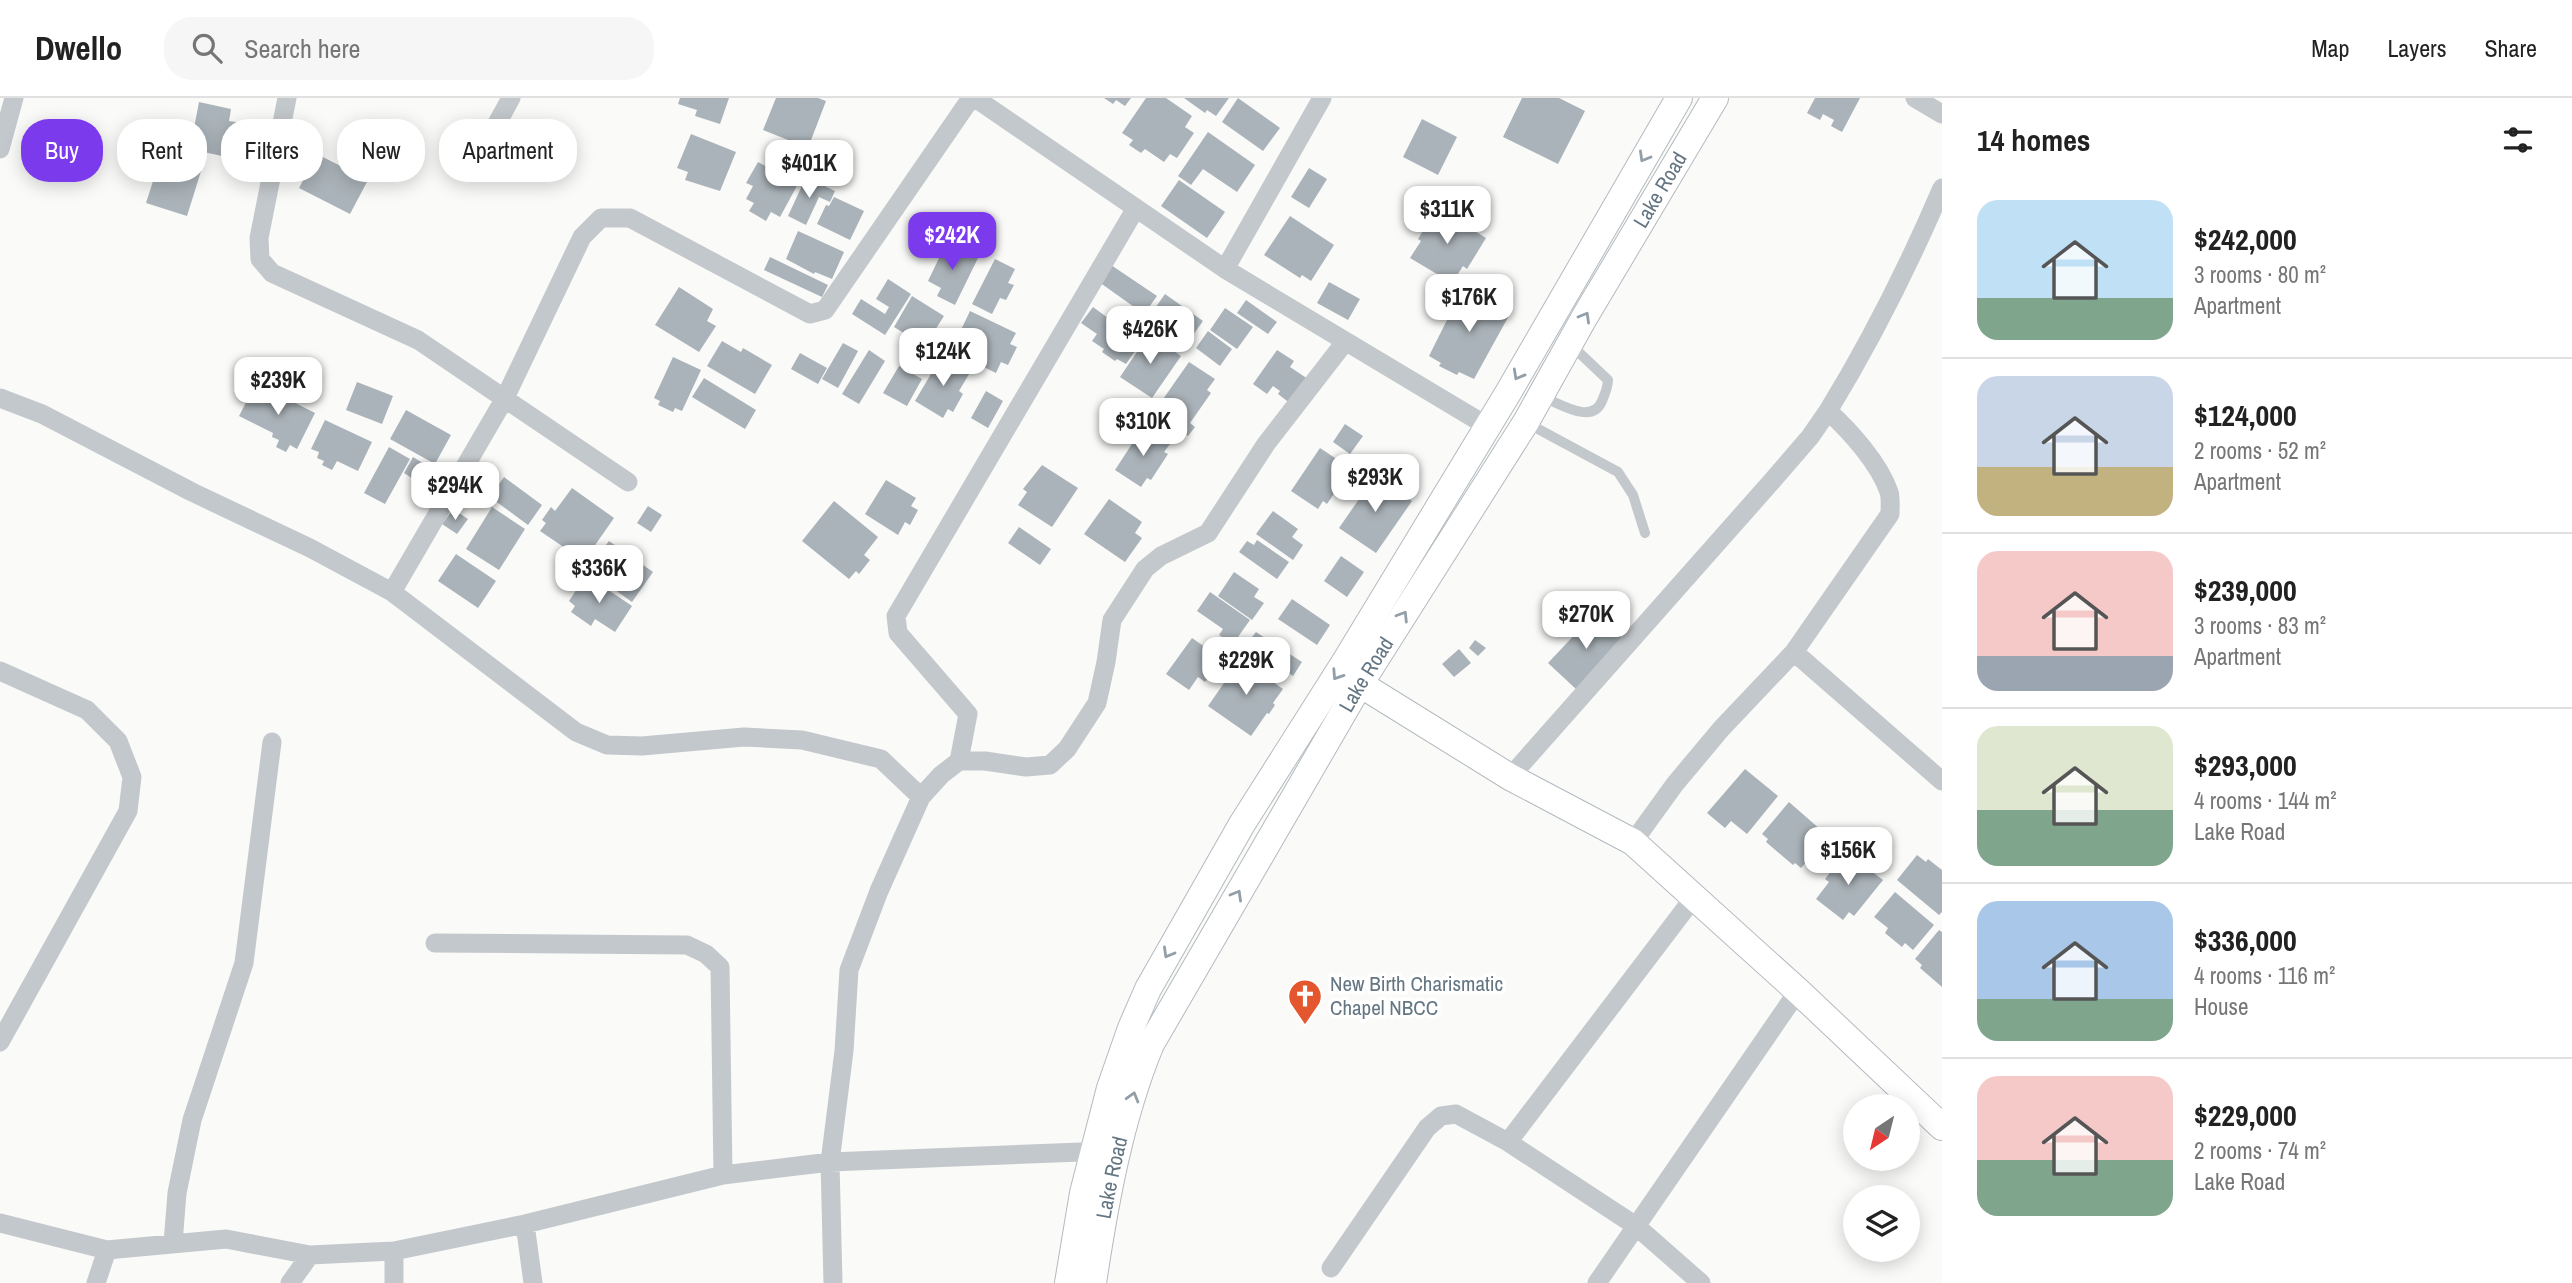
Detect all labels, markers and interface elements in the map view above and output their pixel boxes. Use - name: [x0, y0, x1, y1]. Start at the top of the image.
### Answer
- search box: [164, 17, 654, 80]
- text: Dwello: [35, 26, 122, 70]
- icon: search: [188, 29, 226, 67]
- text: Search here: [244, 31, 360, 66]
- text: Map: [2311, 32, 2349, 64]
- text: Layers: [2387, 32, 2446, 64]
- text: Share: [2484, 32, 2537, 64]
- chip: Buy: [21, 119, 103, 182]
- chip: Rent: [117, 119, 207, 182]
- chip: Filters: [221, 119, 323, 182]
- chip: New: [337, 119, 425, 182]
- chip: Apartment: [439, 119, 577, 182]
- text: 14 homes: [1977, 120, 2091, 160]
- icon: filters: [2499, 121, 2537, 159]
- pin: $401K: [760, 140, 858, 200]
- text: $401K: [781, 147, 837, 178]
- street label: Lake Road: [1626, 147, 1694, 233]
- one-way arrow: [1640, 149, 1653, 162]
- pin: $311K: [1398, 186, 1496, 246]
- text: $311K: [1420, 193, 1474, 224]
- pin: $242K: [903, 212, 1001, 272]
- text: $242K: [924, 219, 980, 250]
- text: $242,000: [2194, 219, 2297, 259]
- icon: home: [2033, 228, 2117, 312]
- text: 3 rooms · 80 m²: [2194, 259, 2326, 290]
- pin: $176K: [1420, 274, 1518, 334]
- text: $176K: [1441, 281, 1497, 312]
- text: Apartment: [2194, 290, 2281, 321]
- pin: $426K: [1101, 306, 1199, 366]
- one-way arrow: [1577, 311, 1590, 324]
- text: $426K: [1122, 313, 1178, 344]
- pin: $124K: [894, 328, 992, 388]
- text: $124K: [915, 335, 971, 366]
- pin: $239K: [229, 358, 327, 417]
- text: $239K: [250, 364, 306, 395]
- one-way arrow: [1513, 368, 1526, 380]
- text: $124,000: [2194, 395, 2297, 435]
- pin: $310K: [1094, 398, 1192, 458]
- icon: home: [2033, 404, 2117, 488]
- text: $310K: [1115, 405, 1171, 436]
- text: 2 rooms · 52 m²: [2194, 435, 2326, 466]
- pin: $293K: [1326, 454, 1424, 514]
- text: $293K: [1347, 461, 1403, 492]
- pin: $294K: [406, 462, 504, 522]
- text: Apartment: [2194, 466, 2281, 497]
- text: $294K: [427, 469, 483, 500]
- pin: $336K: [550, 546, 648, 605]
- text: $336K: [571, 552, 627, 583]
- text: $239,000: [2194, 570, 2297, 610]
- icon: home: [2033, 579, 2117, 663]
- pin: $270K: [1537, 592, 1635, 651]
- text: $270K: [1558, 598, 1614, 629]
- one-way arrow: [1395, 610, 1408, 623]
- text: 3 rooms · 83 m²: [2194, 610, 2326, 641]
- street label: Lake Road: [1332, 631, 1400, 717]
- pin: $229K: [1197, 638, 1295, 697]
- text: Apartment: [2194, 641, 2281, 672]
- text: $229K: [1218, 644, 1274, 675]
- one-way arrow: [1333, 667, 1346, 680]
- text: $293,000: [2194, 745, 2297, 785]
- icon: home: [2033, 754, 2117, 838]
- text: 4 rooms · 144 m²: [2194, 785, 2337, 816]
- text: Lake Road: [2194, 816, 2285, 847]
- pin: $156K: [1799, 828, 1897, 887]
- text: $156K: [1820, 834, 1876, 865]
- one-way arrow: [1229, 890, 1242, 902]
- text: $336,000: [2194, 920, 2297, 960]
- icon: home: [2033, 929, 2117, 1013]
- one-way arrow: [1164, 945, 1177, 958]
- text: 4 rooms · 116 m²: [2194, 960, 2335, 991]
- place label: New Birth Charismatic Chapel NBCC: [1330, 969, 1503, 1022]
- church icon: New Birth Charismatic Chapel NBCC: [1286, 977, 1324, 1026]
- text: House: [2194, 991, 2249, 1022]
- one-way arrow: [1124, 1091, 1139, 1103]
- north arrow: [1843, 1094, 1920, 1171]
- map controls: [1843, 1094, 1920, 1262]
- text: $229,000: [2194, 1095, 2297, 1135]
- icon: home: [2033, 1104, 2117, 1188]
- street label: Lake Road: [1089, 1133, 1134, 1221]
- text: 2 rooms · 74 m²: [2194, 1135, 2326, 1166]
- text: Lake Road: [2194, 1166, 2285, 1197]
- button: layers: [1843, 1185, 1920, 1262]

